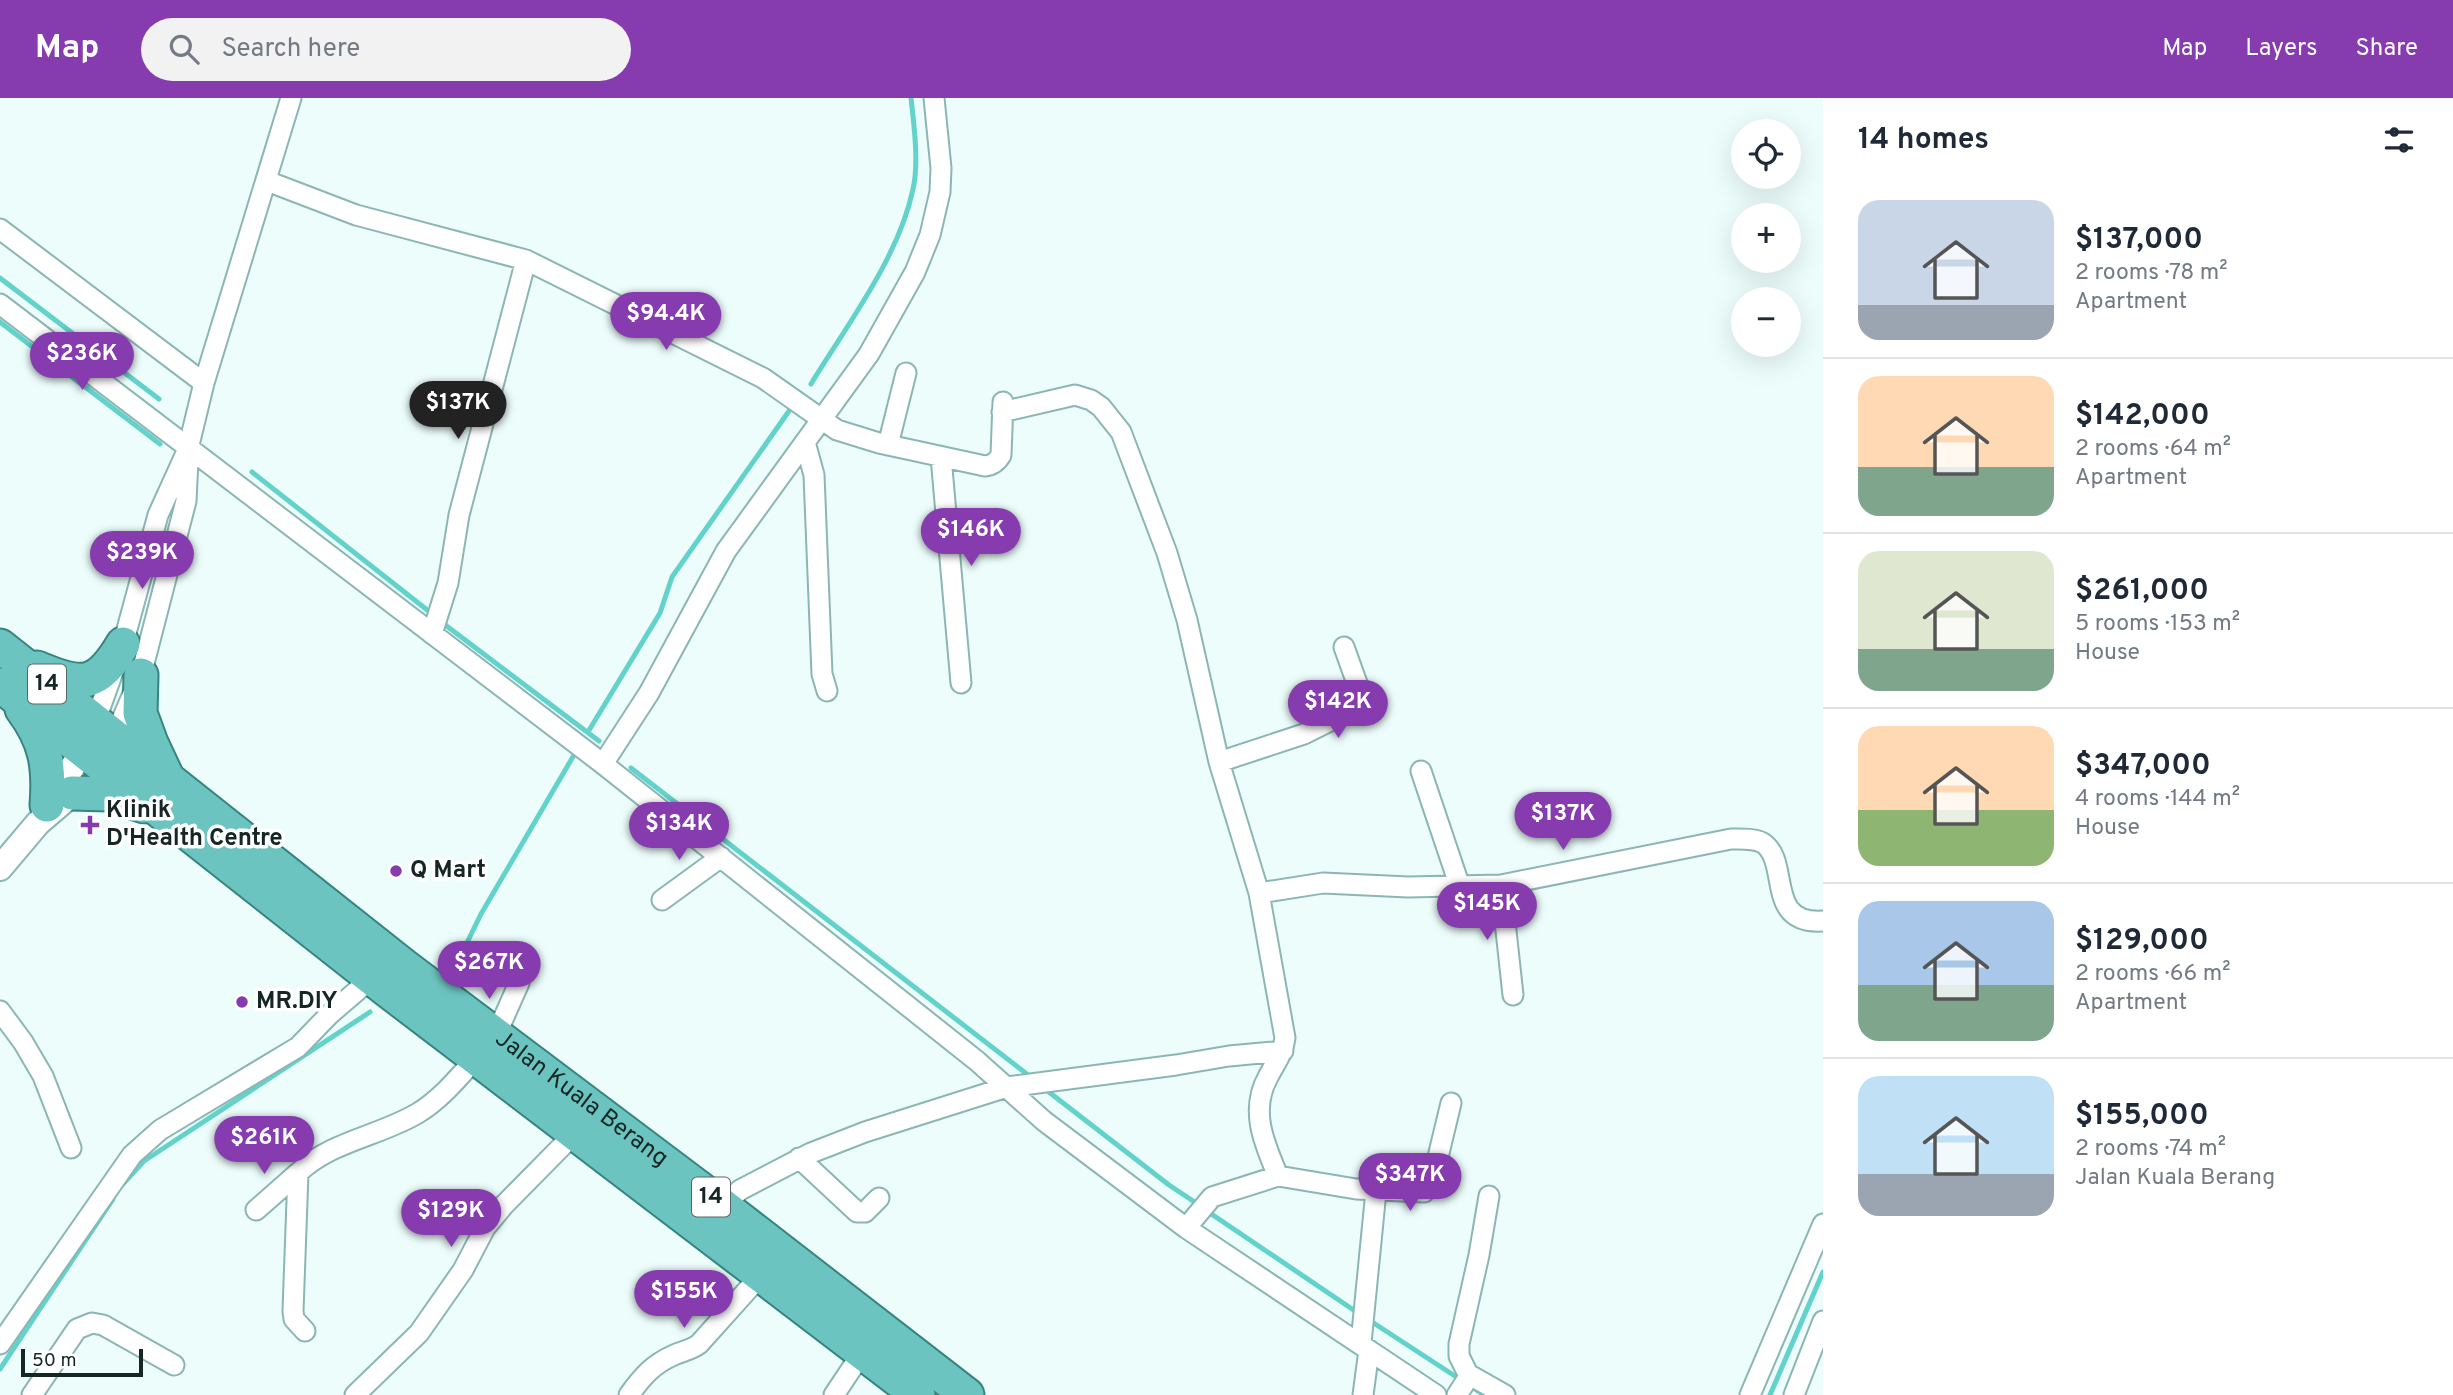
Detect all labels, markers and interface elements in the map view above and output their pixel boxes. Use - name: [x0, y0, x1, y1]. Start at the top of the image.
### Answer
- search box: [141, 18, 631, 81]
- text: Map: [35, 28, 99, 70]
- icon: search: [165, 30, 203, 68]
- text: Search here: [221, 33, 360, 66]
- text: Map: [2162, 34, 2207, 64]
- text: Layers: [2245, 34, 2317, 64]
- text: Share: [2355, 34, 2418, 64]
- map controls: [1731, 119, 1801, 357]
- button: locate: [1731, 119, 1801, 189]
- icon: filters: [2380, 121, 2418, 159]
- text: 14 homes: [1858, 122, 1989, 159]
- button: +: [1731, 203, 1801, 273]
- text: $137,000: [2075, 222, 2203, 259]
- icon: home: [1914, 228, 1998, 312]
- text: 2 rooms · 78 m²: [2075, 259, 2228, 288]
- button: −: [1731, 287, 1801, 357]
- text: Apartment: [2075, 288, 2187, 317]
- pin: $94.4K: [609, 292, 723, 352]
- text: $94.4K: [626, 300, 706, 329]
- pin: $236K: [33, 332, 131, 392]
- text: $236K: [46, 340, 118, 369]
- pin: $137K: [409, 382, 507, 441]
- text: $137K: [425, 389, 491, 418]
- text: $142,000: [2075, 398, 2210, 435]
- icon: home: [1914, 404, 1998, 488]
- text: 2 rooms · 64 m²: [2075, 435, 2231, 464]
- text: Apartment: [2075, 464, 2187, 493]
- pin: $146K: [922, 508, 1020, 568]
- text: $146K: [937, 516, 1005, 545]
- pin: $239K: [93, 532, 191, 591]
- text: $239K: [106, 539, 178, 568]
- text: $261,000: [2075, 573, 2209, 610]
- icon: home: [1914, 579, 1998, 663]
- text: 5 rooms · 153 m²: [2075, 610, 2240, 639]
- text: House: [2075, 639, 2140, 668]
- road number: 14: [28, 664, 66, 704]
- pin: $142K: [1289, 680, 1387, 740]
- text: $142K: [1304, 688, 1372, 717]
- text: $347,000: [2075, 748, 2211, 785]
- icon: home: [1914, 754, 1998, 838]
- text: 4 rooms · 144 m²: [2075, 785, 2240, 814]
- pin: $137K: [1514, 792, 1612, 852]
- place label: Klinik D'Health Centre: [106, 796, 283, 854]
- text: $137K: [1530, 800, 1596, 829]
- pin: $134K: [630, 802, 728, 862]
- text: $134K: [645, 810, 713, 839]
- text: House: [2075, 814, 2140, 843]
- marker: Klinik D'Health Centre: [80, 815, 100, 835]
- place label: Q Mart: [410, 856, 486, 886]
- marker: Q Mart: [388, 863, 404, 879]
- pin: $145K: [1438, 882, 1536, 942]
- text: $145K: [1453, 890, 1521, 919]
- text: $129,000: [2075, 923, 2209, 960]
- icon: home: [1914, 929, 1998, 1013]
- pin: $267K: [440, 942, 538, 1001]
- text: $267K: [454, 949, 524, 978]
- text: 2 rooms · 66 m²: [2075, 960, 2231, 989]
- place label: MR.DIY: [256, 987, 338, 1017]
- text: Apartment: [2075, 989, 2187, 1018]
- marker: MR.DIY: [234, 994, 250, 1010]
- street label: Jalan Kuala Berang: [489, 1024, 674, 1174]
- text: $155,000: [2075, 1098, 2209, 1135]
- icon: home: [1914, 1104, 1998, 1188]
- pin: $261K: [215, 1116, 313, 1176]
- text: $261K: [230, 1124, 298, 1153]
- text: 2 rooms · 74 m²: [2075, 1135, 2226, 1164]
- pin: $347K: [1361, 1154, 1459, 1213]
- text: $347K: [1374, 1161, 1446, 1190]
- text: Jalan Kuala Berang: [2075, 1164, 2275, 1193]
- road number: 14: [692, 1178, 730, 1216]
- pin: $129K: [402, 1190, 500, 1249]
- text: $129K: [417, 1197, 485, 1226]
- pin: $155K: [635, 1270, 733, 1330]
- text: $155K: [650, 1278, 718, 1307]
- scale bar: [21, 1346, 144, 1378]
- text: 50 m: [32, 1349, 77, 1373]

